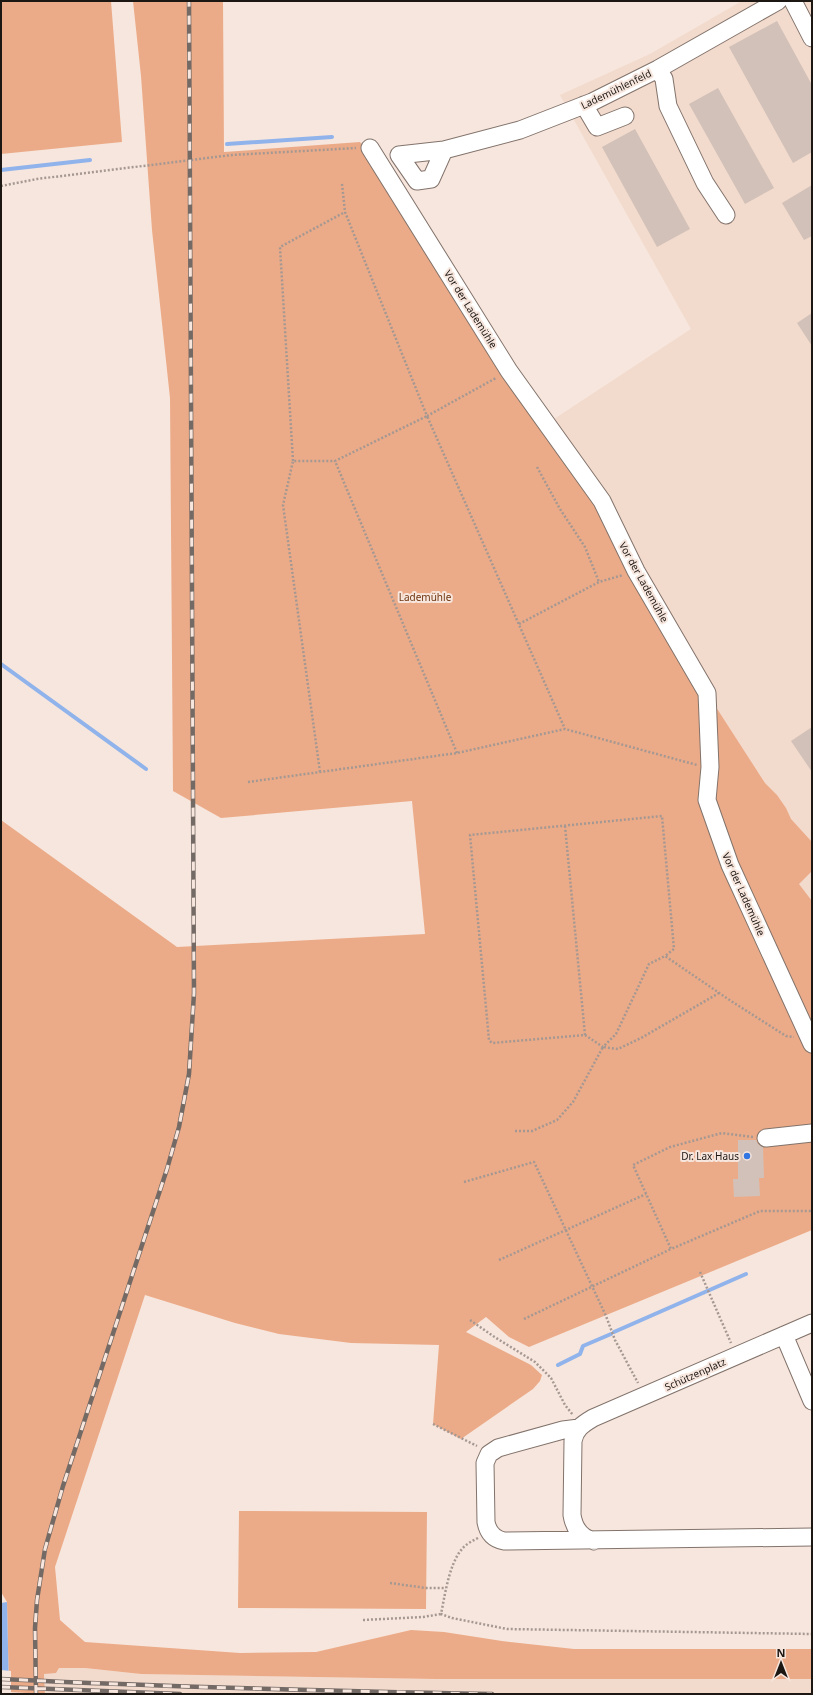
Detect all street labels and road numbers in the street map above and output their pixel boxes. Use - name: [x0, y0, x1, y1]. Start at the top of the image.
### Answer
- street label: Lademühlenfeld: [579, 66, 653, 112]
- street label: Vor der Lademühle: [441, 267, 501, 351]
- street label: Vor der Lademühle: [616, 539, 672, 625]
- street label: Vor der Lademühle: [719, 850, 769, 938]
- street label: Schützenplatz: [662, 1354, 728, 1394]

